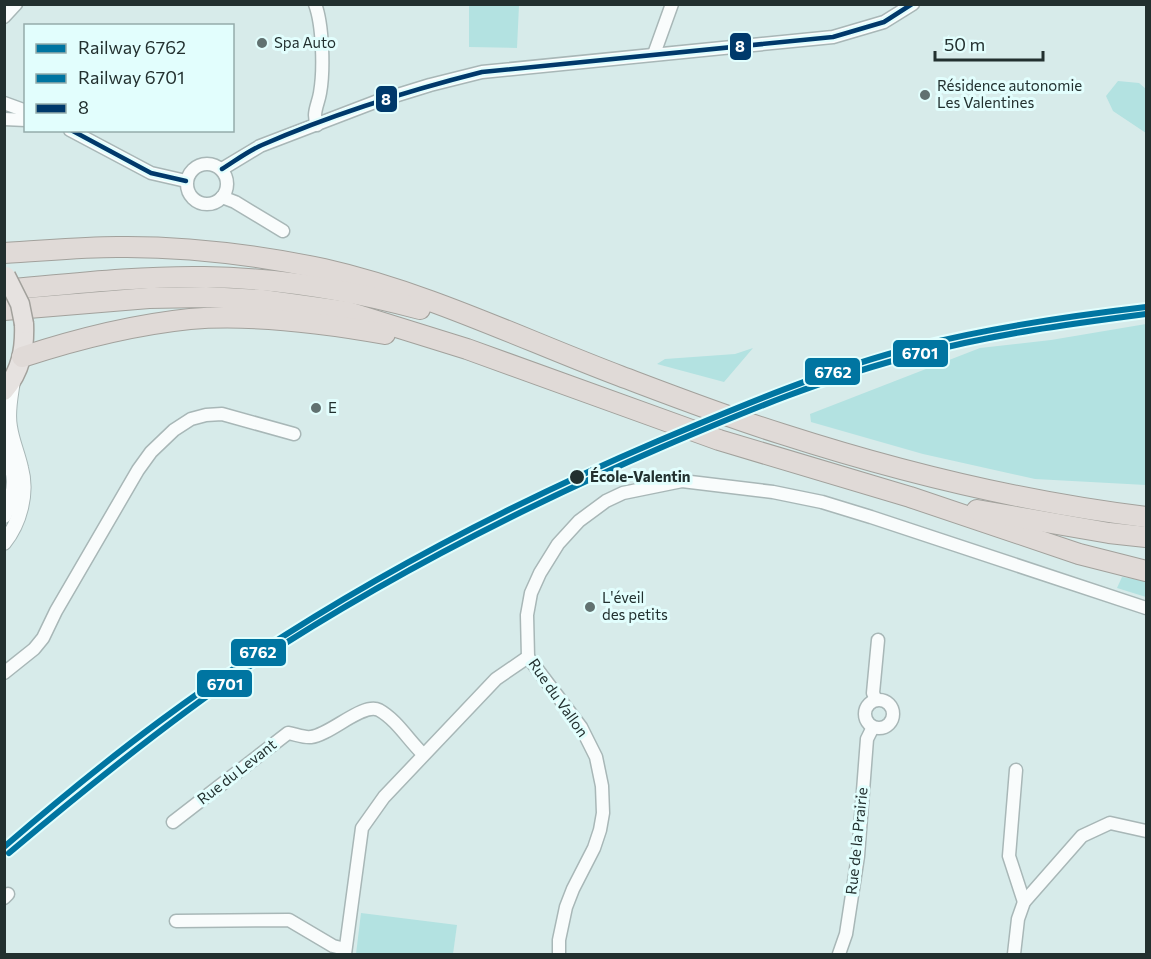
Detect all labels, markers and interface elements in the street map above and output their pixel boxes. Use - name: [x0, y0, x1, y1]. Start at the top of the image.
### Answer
- legend: [24, 24, 234, 132]
- scale bar: [935, 24, 1043, 62]
- line badge: 8: [729, 32, 752, 61]
- place label: Spa Auto: [274, 33, 336, 51]
- text: 50 m: [944, 33, 985, 55]
- text: Railway 6762: [78, 36, 186, 58]
- marker: Spa Auto: [255, 36, 269, 50]
- text: 8: [735, 36, 745, 55]
- text: Railway 6701: [78, 66, 185, 88]
- place label: Résidence autonomie Les Valentines: [937, 76, 1082, 111]
- line badge: 8: [375, 85, 398, 113]
- marker: Résidence autonomie Les Valentines: [918, 88, 932, 102]
- text: 8: [381, 89, 391, 108]
- text: 8: [78, 96, 89, 118]
- line badge: 6701: [892, 339, 949, 368]
- text: 6701: [902, 343, 938, 362]
- line badge: 6762: [804, 357, 861, 386]
- text: 6762: [814, 362, 852, 381]
- place label: E: [328, 398, 337, 416]
- marker: E: [309, 401, 323, 415]
- place label: École-Valentin: [590, 467, 691, 485]
- marker: École-Valentin: [568, 468, 586, 486]
- place label: L'éveil des petits: [602, 588, 668, 623]
- marker: L'éveil des petits: [583, 600, 597, 614]
- line badge: 6762: [230, 638, 287, 667]
- text: 6762: [239, 642, 277, 661]
- street label: Rue du Vallon: [525, 655, 592, 740]
- line badge: 6701: [196, 669, 253, 698]
- text: 6701: [207, 674, 243, 693]
- street label: Rue du Levant: [193, 735, 280, 808]
- street label: Rue de la Prairie: [841, 786, 871, 895]

